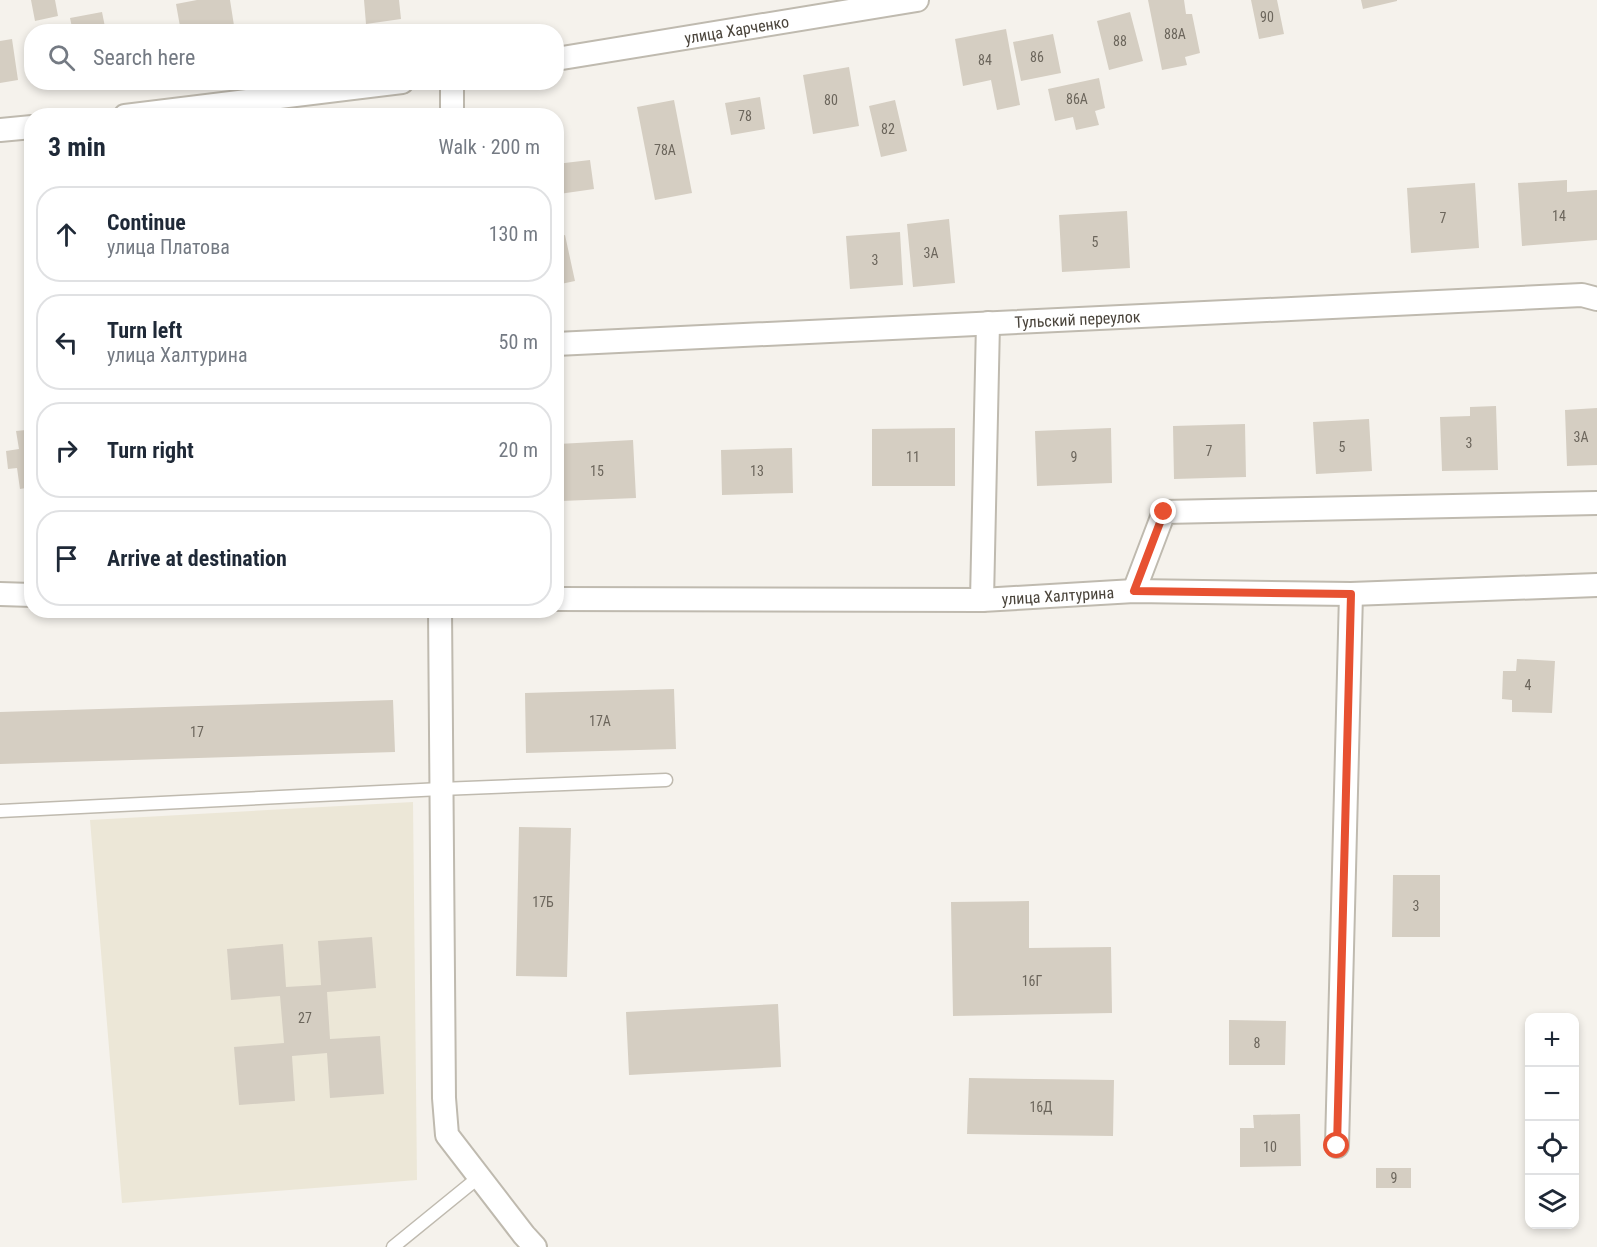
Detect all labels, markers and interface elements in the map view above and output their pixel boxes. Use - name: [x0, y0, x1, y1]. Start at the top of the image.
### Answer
- house number: 90: [1260, 9, 1274, 25]
- street label: улица Харченко: [683, 12, 790, 47]
- search box: [24, 24, 564, 90]
- house number: 88А: [1164, 26, 1186, 42]
- house number: 88: [1113, 33, 1127, 49]
- icon: search: [45, 41, 78, 74]
- text: Search here: [93, 45, 195, 70]
- house number: 86: [1030, 49, 1044, 65]
- house number: 84: [978, 52, 992, 68]
- house number: 86А: [1066, 91, 1088, 107]
- house number: 80: [824, 92, 838, 108]
- house number: 78: [738, 108, 752, 124]
- house number: 82: [881, 121, 895, 137]
- text: 3 min: [48, 132, 106, 162]
- text: Walk · 200 m: [439, 135, 540, 159]
- house number: 78А: [654, 142, 676, 158]
- house number: 14: [1552, 208, 1566, 224]
- text: Continue: [107, 210, 186, 235]
- house number: 7: [1440, 210, 1447, 226]
- icon: ahead: [50, 218, 83, 251]
- text: 130 m: [489, 222, 538, 246]
- house number: 5: [1092, 234, 1099, 250]
- text: улица Платова: [107, 235, 230, 259]
- house number: 3А: [924, 245, 938, 261]
- house number: 3: [872, 252, 878, 268]
- street label: Тульский переулок: [1014, 307, 1141, 332]
- text: Turn left: [107, 318, 182, 343]
- icon: left: [50, 326, 83, 359]
- text: 50 m: [499, 330, 538, 354]
- text: улица Халтурина: [107, 343, 248, 367]
- house number: 3А: [1574, 429, 1588, 445]
- icon: right: [50, 434, 83, 467]
- house number: 3: [1466, 435, 1472, 451]
- text: Turn right: [107, 438, 194, 463]
- text: 20 m: [499, 438, 538, 462]
- house number: 5: [1339, 439, 1346, 455]
- house number: 7: [1206, 443, 1213, 459]
- house number: 11: [906, 449, 920, 465]
- house number: 9: [1071, 449, 1077, 465]
- house number: 15: [590, 463, 604, 479]
- house number: 13: [750, 463, 764, 479]
- route end: [1150, 498, 1176, 524]
- icon: arrive: [50, 542, 83, 575]
- text: Arrive at destination: [107, 546, 287, 571]
- street label: улица Халтурина: [1001, 583, 1115, 608]
- house number: 4: [1525, 677, 1532, 693]
- house number: 17А: [589, 713, 611, 729]
- house number: 17: [190, 724, 204, 740]
- house number: 17Б: [532, 894, 554, 910]
- house number: 3: [1413, 898, 1419, 914]
- house number: 16Г: [1022, 973, 1042, 989]
- house number: 27: [298, 1010, 312, 1026]
- map controls: [1525, 1013, 1579, 1229]
- button: +: [1525, 1013, 1579, 1067]
- house number: 8: [1254, 1035, 1261, 1051]
- button: −: [1525, 1067, 1579, 1121]
- house number: 16Д: [1029, 1099, 1053, 1115]
- button: locate: [1525, 1121, 1579, 1175]
- route start: [1323, 1132, 1349, 1158]
- house number: 10: [1263, 1139, 1277, 1155]
- house number: 9: [1391, 1170, 1397, 1186]
- button: layers: [1525, 1175, 1579, 1229]

